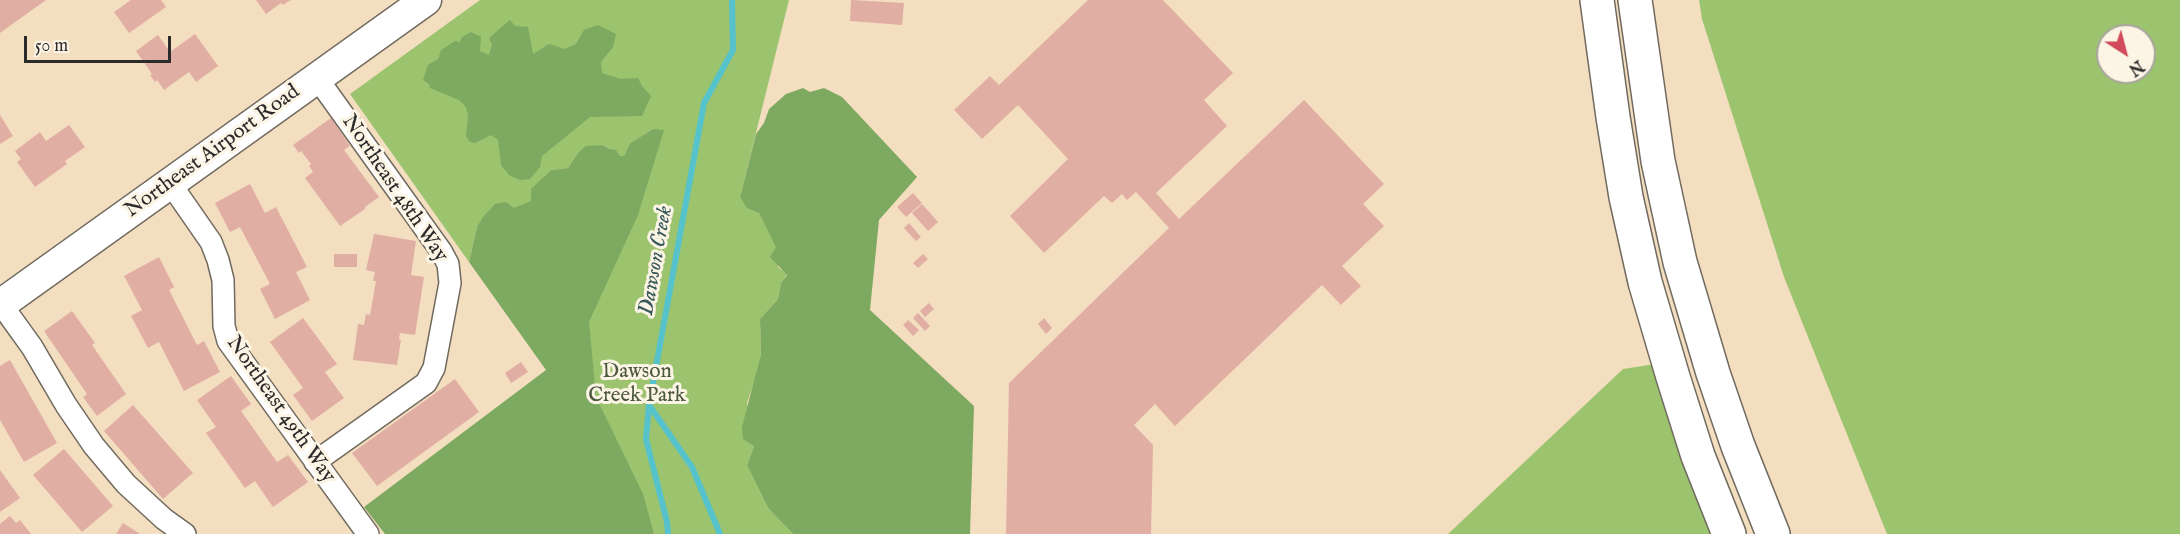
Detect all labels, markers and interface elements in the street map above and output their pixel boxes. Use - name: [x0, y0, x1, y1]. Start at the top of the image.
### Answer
- scale bar: [27, 24, 174, 62]
- north arrow: [2096, 24, 2156, 84]
- text: 50 m: [35, 35, 68, 58]
- text: N: [2124, 55, 2147, 79]
- street label: Northeast Airport Road: [121, 80, 305, 224]
- street label: Northeast 48th Way: [335, 111, 453, 267]
- water label: Dawson Creek: [634, 204, 680, 318]
- street label: Northeast 49th Way: [220, 332, 340, 488]
- park label: Dawson Creek Park: [588, 360, 686, 410]

